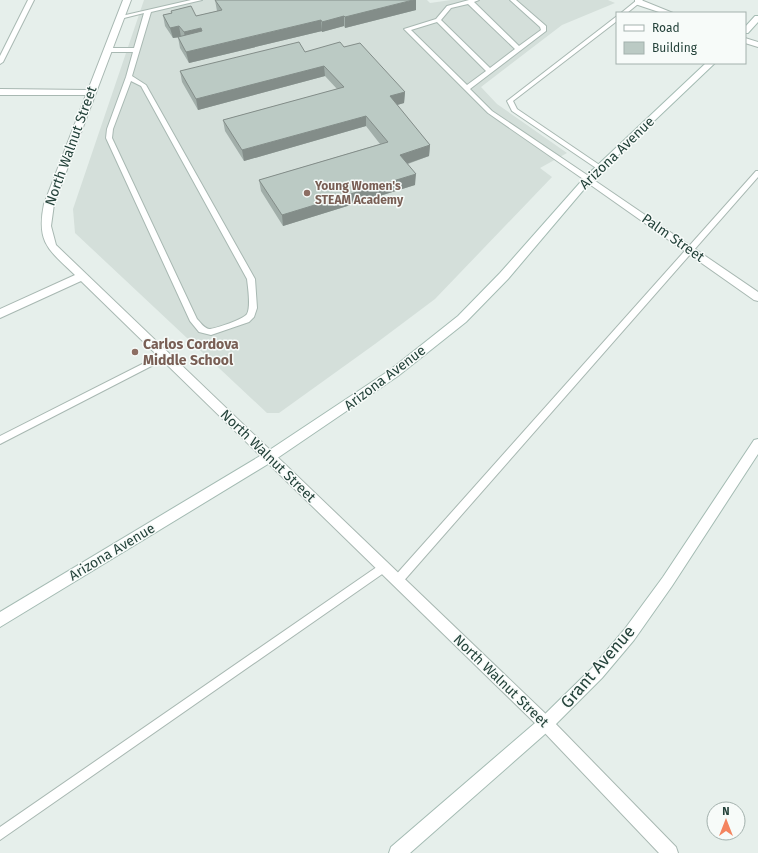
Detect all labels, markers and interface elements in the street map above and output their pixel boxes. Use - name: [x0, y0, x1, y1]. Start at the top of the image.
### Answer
- legend: [616, 12, 746, 64]
- text: Road: [652, 21, 680, 35]
- text: Building: [652, 41, 698, 55]
- street label: North Walnut Street: [41, 83, 101, 208]
- street label: Arizona Avenue: [576, 113, 658, 193]
- place label: Young Women's STEAM Academy: [314, 179, 404, 207]
- marker: Young Women's STEAM Academy: [302, 188, 312, 198]
- street label: Palm Street: [638, 210, 708, 266]
- place label: Carlos Cordova Middle School: [143, 336, 239, 369]
- street label: Arizona Avenue: [341, 342, 429, 414]
- marker: Carlos Cordova Middle School: [130, 347, 140, 357]
- street label: North Walnut Street: [217, 406, 320, 507]
- street label: Arizona Avenue: [66, 520, 158, 584]
- street label: Grant Avenue: [556, 621, 640, 713]
- street label: North Walnut Street: [450, 631, 553, 732]
- north arrow: [706, 801, 746, 841]
- text: N: [722, 805, 730, 818]

